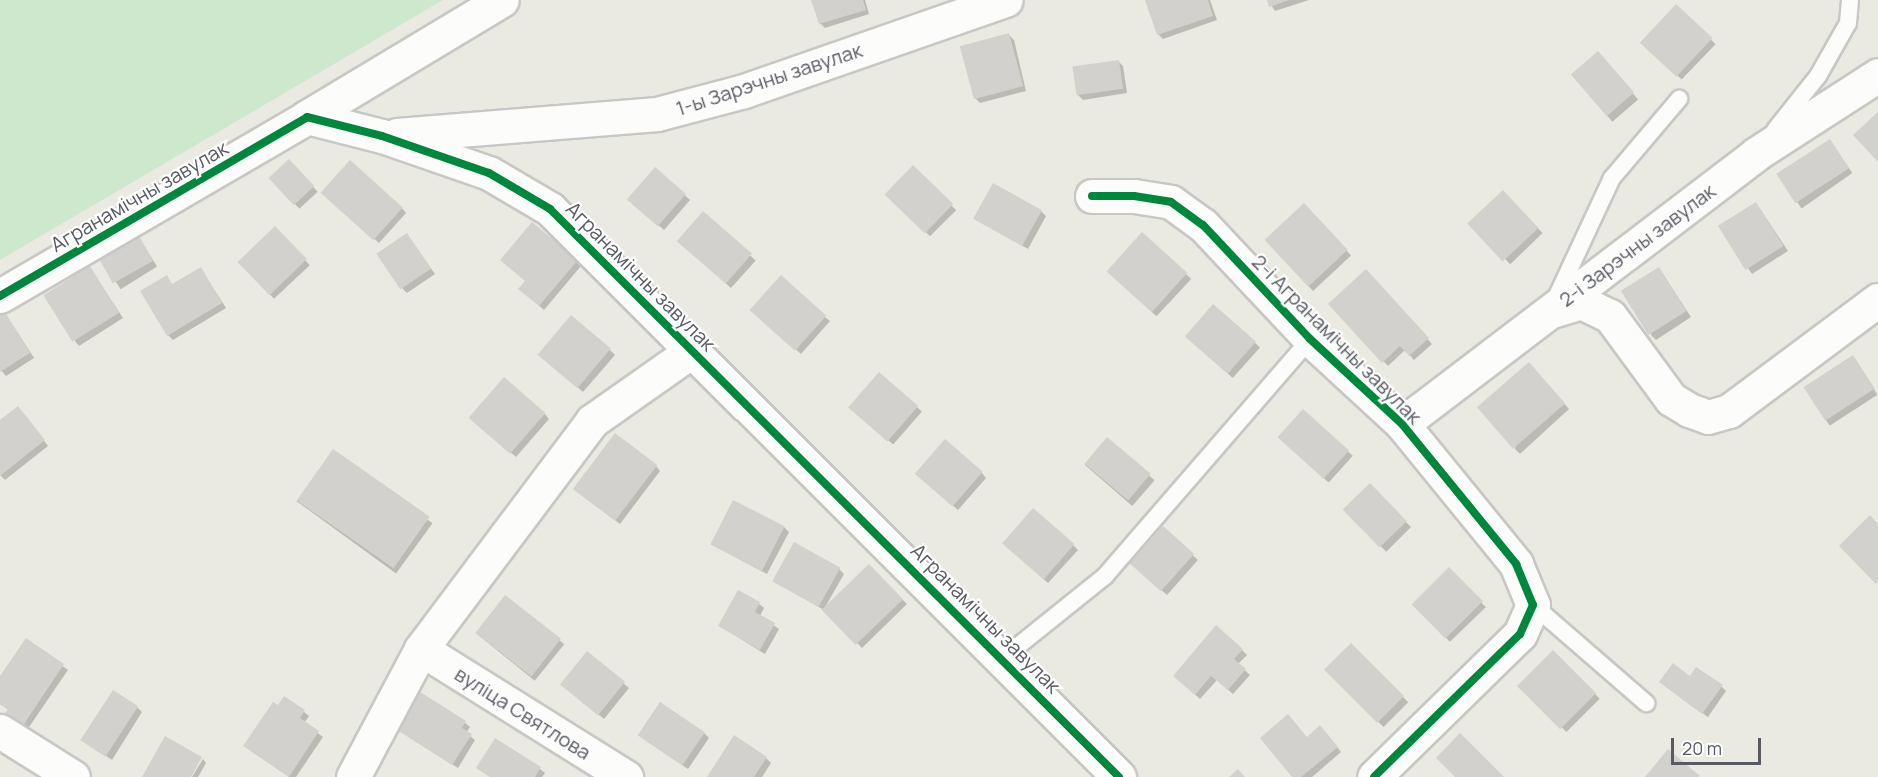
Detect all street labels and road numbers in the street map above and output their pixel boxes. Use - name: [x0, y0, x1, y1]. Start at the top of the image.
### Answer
- street label: 1-ы Зарэчны завулак: [673, 38, 865, 120]
- street label: Агранамічны завулак: [46, 135, 232, 257]
- street label: 2-і Зарэчны завулак: [1554, 178, 1720, 312]
- street label: Агранамічны завулак: [561, 196, 721, 356]
- street label: 2-і Агранамічны завулак: [1247, 249, 1427, 429]
- street label: Агранамічны завулак: [906, 538, 1066, 698]
- street label: вуліца Святлова: [451, 662, 595, 764]

